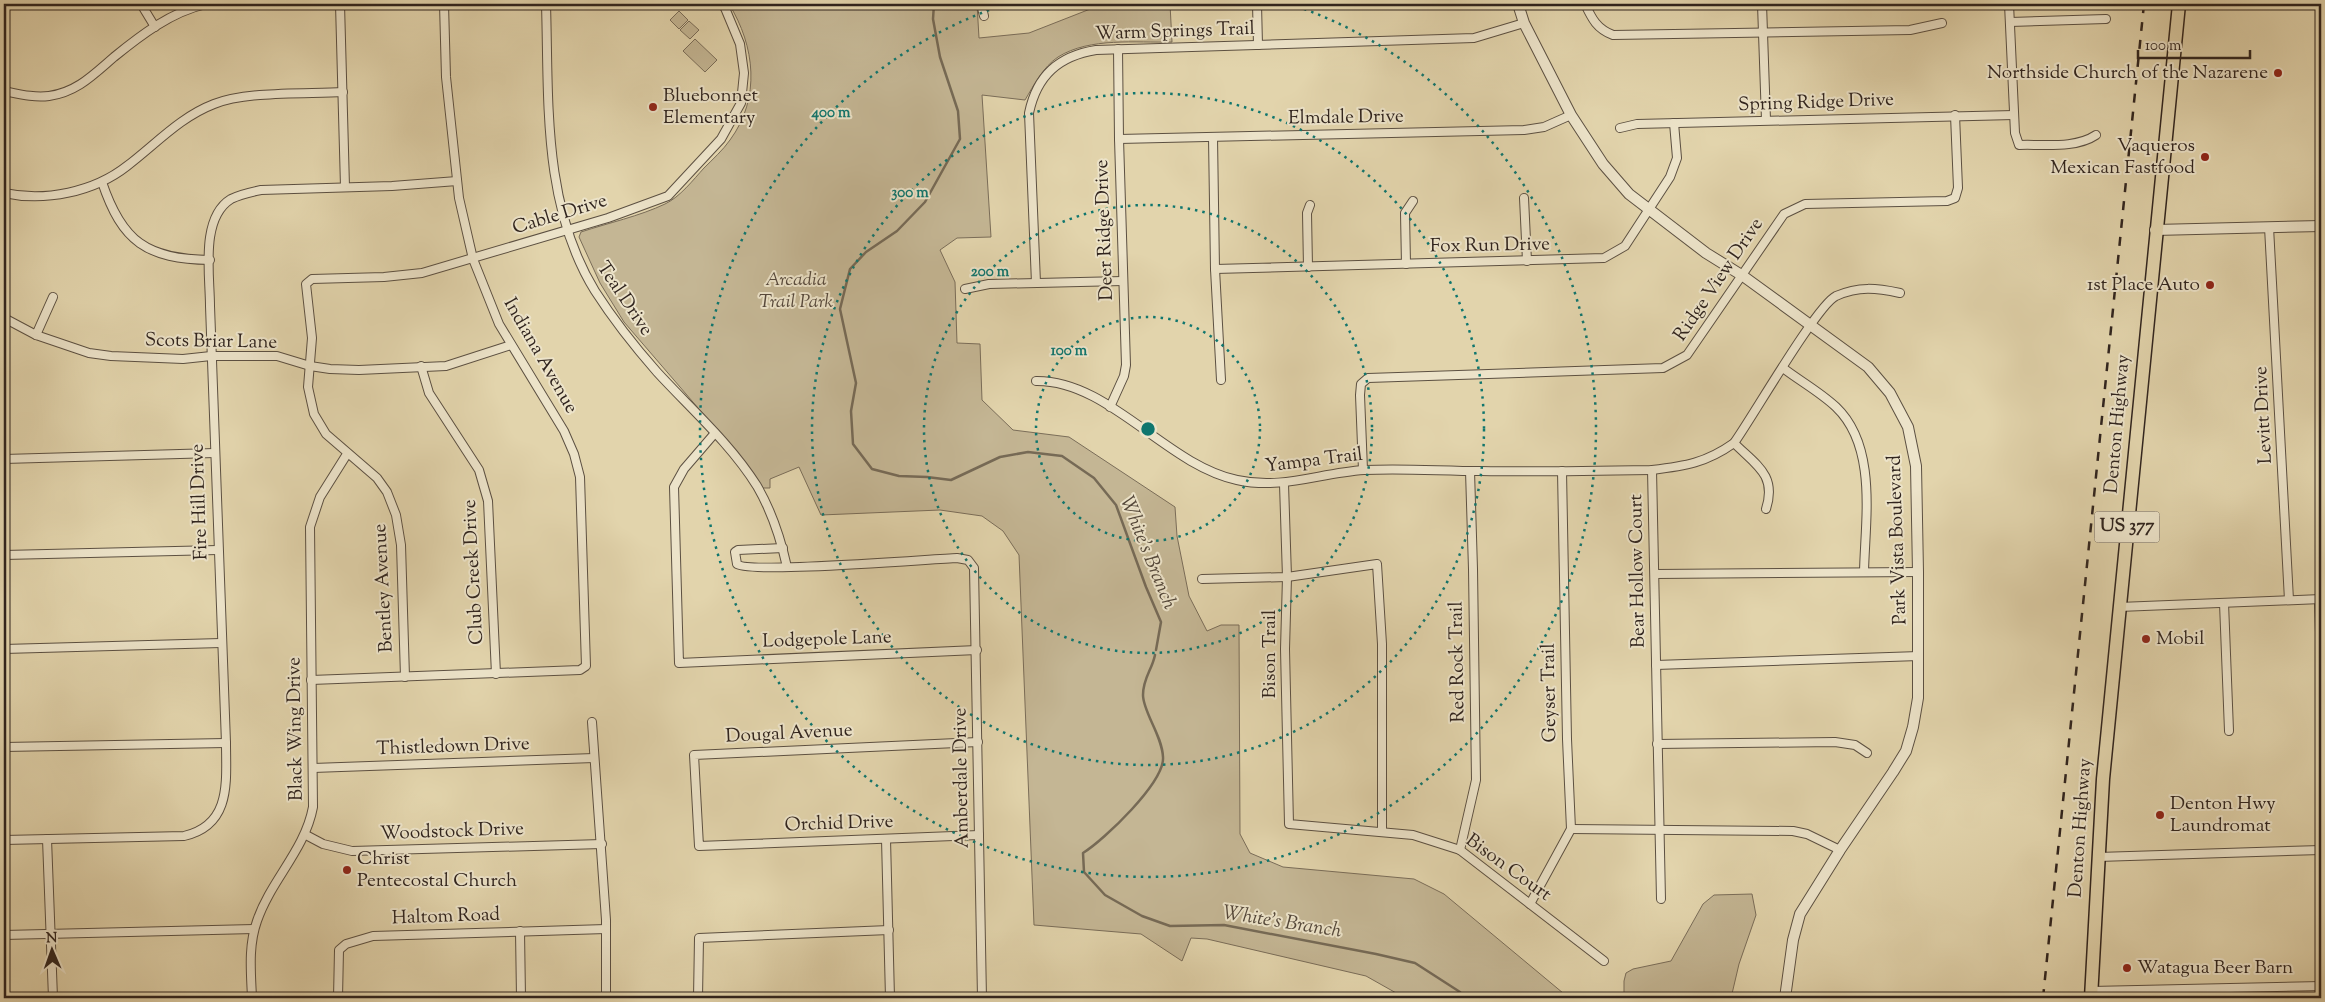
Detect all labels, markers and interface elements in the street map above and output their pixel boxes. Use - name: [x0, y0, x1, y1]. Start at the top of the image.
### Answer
- street label: Warm Springs Trail: [1095, 16, 1255, 48]
- scale bar: [2138, 28, 2250, 60]
- text: 100 m: [2145, 36, 2182, 57]
- place label: Northside Church of the Nazarene: [1987, 60, 2268, 87]
- marker: Northside Church of the Nazarene: [2272, 67, 2284, 79]
- place label: Bluebonnet Elementary: [663, 83, 758, 132]
- street label: Spring Ridge Drive: [1738, 87, 1895, 119]
- marker: Bluebonnet Elementary: [647, 101, 659, 113]
- text: 400 m: [811, 103, 851, 124]
- street label: Elmdale Drive: [1288, 103, 1404, 133]
- place label: Vaqueros Mexican Fastfood: [2050, 133, 2195, 182]
- marker: Vaqueros Mexican Fastfood: [2199, 151, 2211, 163]
- street label: Deer Ridge Drive: [1089, 159, 1121, 301]
- text: 300 m: [891, 183, 929, 204]
- street label: Cable Drive: [509, 188, 611, 242]
- street label: Ridge View Drive: [1668, 213, 1770, 347]
- street label: Fox Run Drive: [1430, 231, 1550, 261]
- street label: Teal Drive: [589, 256, 659, 342]
- text: 200 m: [971, 262, 1010, 283]
- park label: Arcadia Trail Park: [759, 267, 834, 316]
- place label: 1st Place Auto: [2087, 272, 2200, 299]
- marker: 1st Place Auto: [2204, 279, 2216, 291]
- street label: Indiana Avenue: [496, 293, 584, 419]
- street label: Scots Briar Lane: [145, 327, 278, 357]
- text: 100 m: [1051, 341, 1088, 362]
- street label: Denton Highway: [2098, 353, 2138, 495]
- street label: Levitt Drive: [2248, 365, 2280, 465]
- centre of rings: [1139, 420, 1157, 438]
- street label: Yampa Trail: [1264, 442, 1364, 480]
- street label: Fire Hill Drive: [184, 443, 216, 561]
- street label: Park Vista Boulevard: [1882, 454, 1914, 625]
- water label: White's Branch: [1111, 492, 1183, 614]
- street label: Bear Hollow Court: [1623, 493, 1653, 648]
- street label: Club Creek Drive: [457, 498, 491, 645]
- road number: US 377: [2094, 512, 2160, 542]
- street label: Bentley Avenue: [367, 523, 401, 653]
- street label: Red Rock Trail: [1443, 601, 1473, 723]
- street label: Bison Trail: [1257, 610, 1284, 698]
- street label: Lodgepole Lane: [762, 624, 892, 656]
- place label: Mobil: [2156, 626, 2204, 653]
- marker: Mobil: [2140, 633, 2152, 645]
- street label: Geyser Trail: [1536, 643, 1564, 743]
- street label: Black Wing Drive: [281, 657, 311, 801]
- street label: Amberdale Drive: [947, 707, 977, 848]
- street label: Dougal Avenue: [725, 717, 853, 751]
- street label: Thistledown Drive: [376, 731, 530, 763]
- street label: Denton Highway: [2063, 757, 2099, 899]
- place label: Denton Hwy Laundromat: [2170, 791, 2276, 840]
- street label: Orchid Drive: [784, 809, 894, 839]
- marker: Denton Hwy Laundromat: [2154, 809, 2166, 821]
- street label: Woodstock Drive: [380, 816, 524, 848]
- street label: Bison Court: [1460, 828, 1557, 909]
- place label: Christ Pentecostal Church: [357, 846, 517, 895]
- marker: Christ Pentecostal Church: [341, 864, 353, 876]
- water label: White's Branch: [1221, 899, 1344, 947]
- street label: Haltom Road: [391, 902, 501, 932]
- north arrow: [28, 924, 78, 974]
- text: N: [46, 929, 58, 949]
- place label: Watagua Beer Barn: [2137, 955, 2293, 982]
- marker: Watagua Beer Barn: [2121, 962, 2133, 974]

